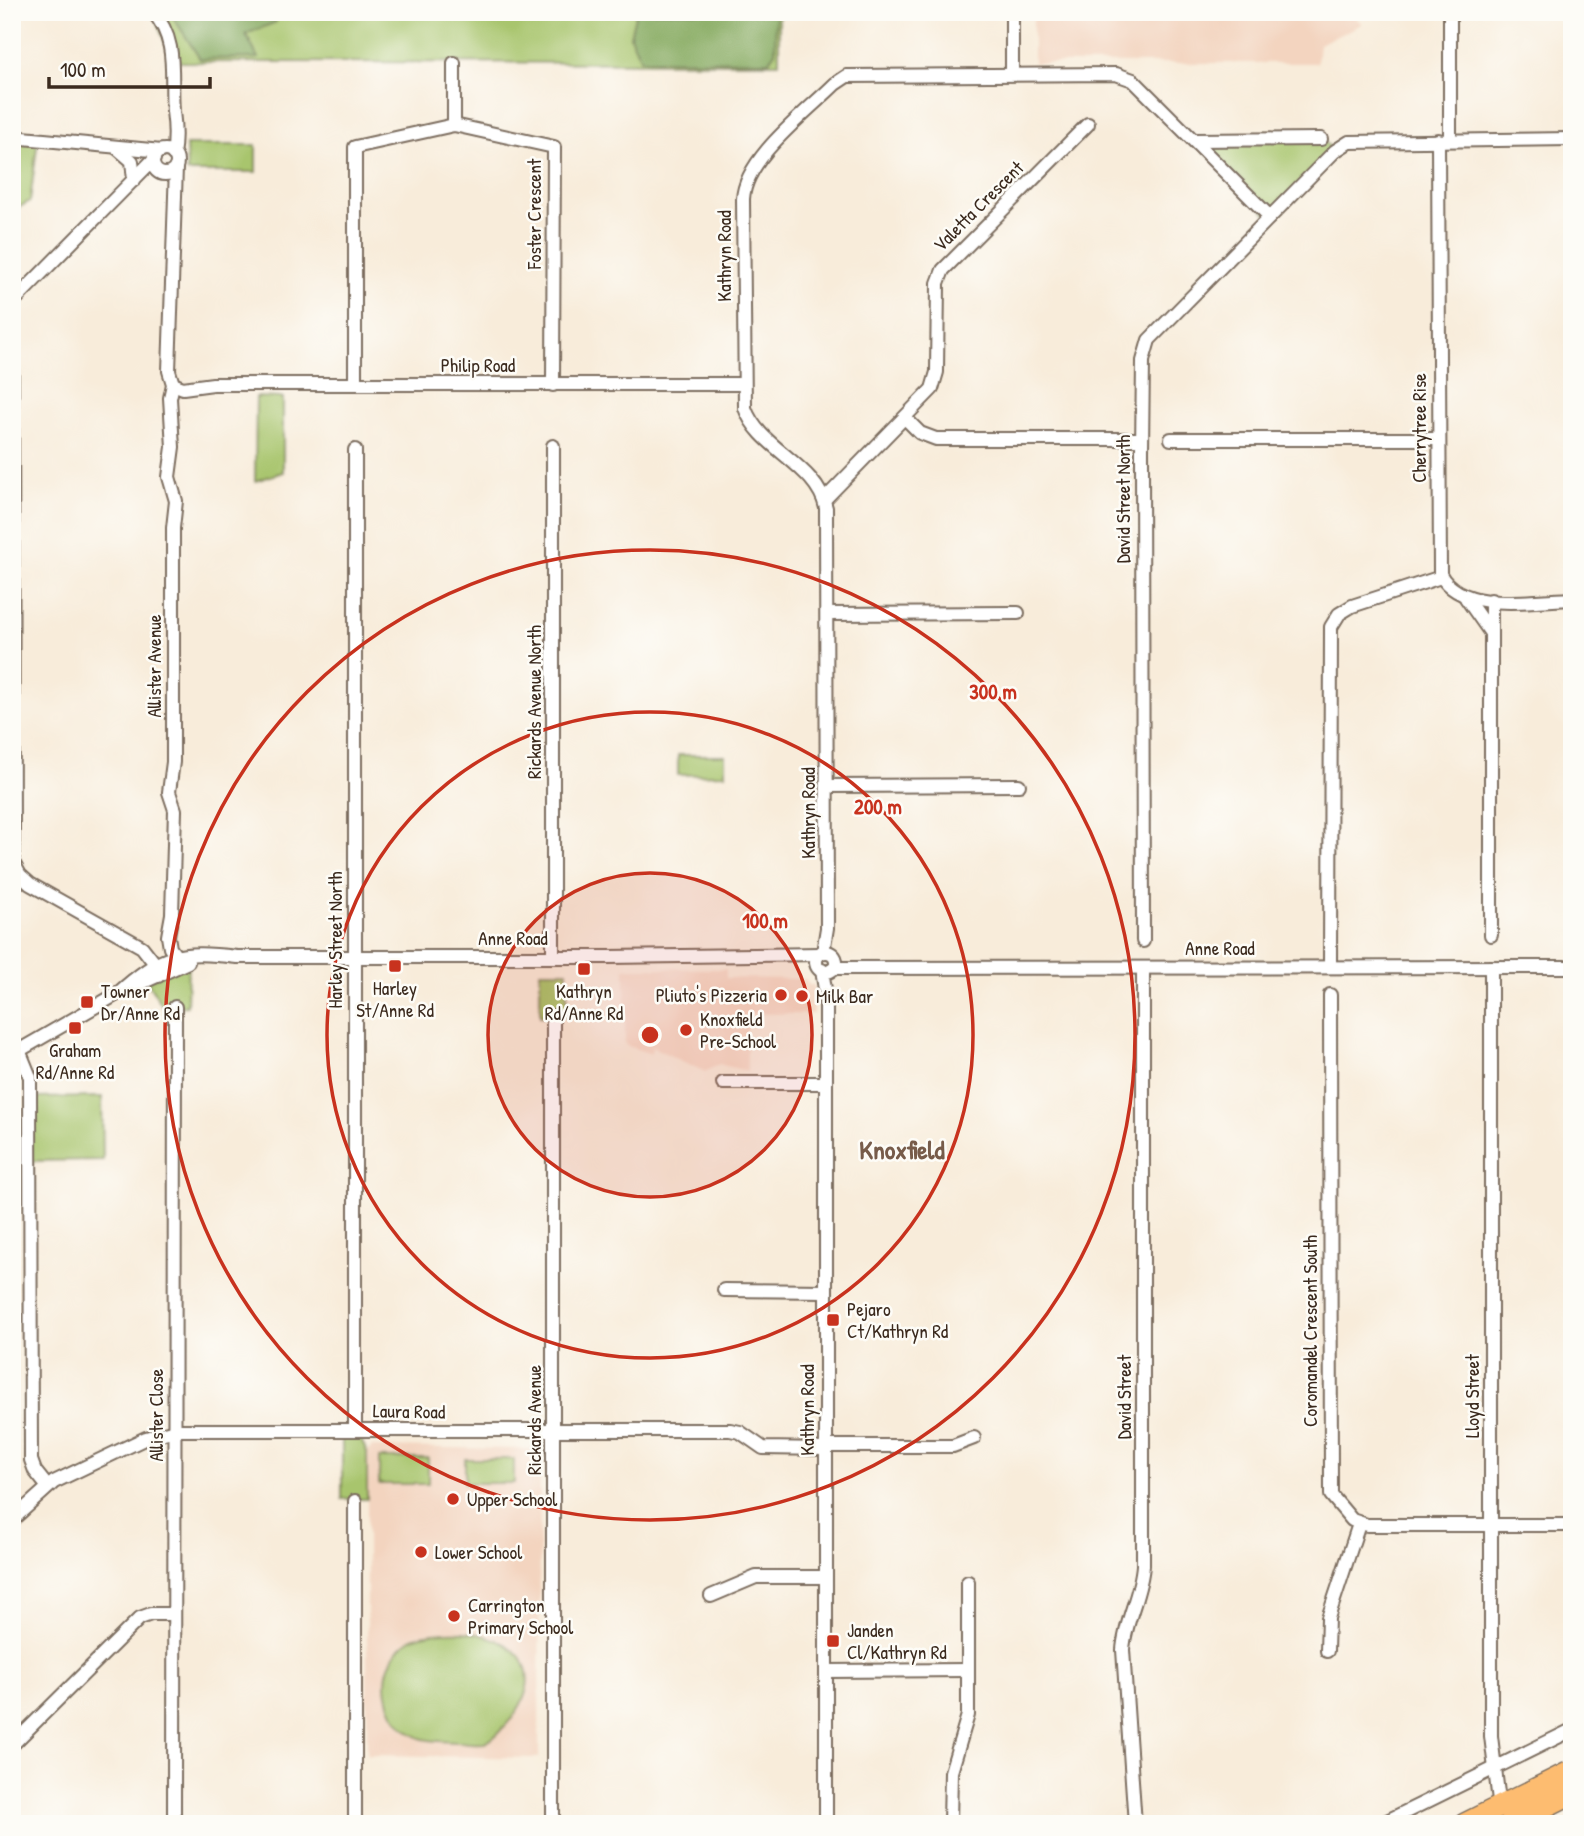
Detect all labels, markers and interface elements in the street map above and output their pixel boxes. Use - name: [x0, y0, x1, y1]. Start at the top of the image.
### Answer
- scale bar: [49, 46, 210, 90]
- text: 100 m: [60, 55, 106, 84]
- street label: Valetta Crescent: [927, 155, 1029, 257]
- street label: Foster Crescent: [521, 158, 547, 270]
- street label: Kathryn Road: [711, 210, 737, 302]
- street label: Philip Road: [441, 352, 516, 378]
- street label: Cherrytree Rise: [1406, 373, 1432, 483]
- street label: David Street North: [1110, 435, 1136, 563]
- street label: Allister Avenue: [141, 614, 167, 718]
- street label: Rickards Avenue North: [521, 625, 547, 779]
- text: 300 m: [969, 677, 1017, 706]
- street label: Kathryn Road: [795, 767, 821, 859]
- text: 200 m: [854, 792, 902, 821]
- street label: Harley Street North: [322, 872, 348, 1008]
- text: 100 m: [742, 906, 788, 935]
- street label: Anne Road: [478, 925, 548, 951]
- street label: Anne Road: [1185, 935, 1255, 961]
- marker: Harley St/Anne Rd: [387, 958, 403, 974]
- marker: Kathryn Rd/Anne Rd: [576, 961, 592, 977]
- place label: Harley St/Anne Rd: [356, 975, 434, 1023]
- place label: Towner Dr/Anne Rd: [101, 978, 180, 1026]
- place label: Kathryn Rd/Anne Rd: [545, 978, 624, 1026]
- place label: Pliuto's Pizzeria: [656, 982, 768, 1008]
- place label: Milk Bar: [816, 983, 874, 1009]
- marker: Pliuto's Pizzeria: [773, 987, 789, 1003]
- marker: Milk Bar: [794, 988, 810, 1004]
- marker: Towner Dr/Anne Rd: [79, 994, 95, 1010]
- place label: Knoxfield Pre-School: [700, 1006, 777, 1054]
- marker: Graham Rd/Anne Rd: [67, 1020, 83, 1036]
- marker: Knoxfield Pre-School: [678, 1022, 694, 1038]
- centre of rings: [638, 1023, 662, 1047]
- place label: Graham Rd/Anne Rd: [36, 1037, 115, 1085]
- district label: Knoxfield: [859, 1132, 945, 1167]
- street label: Coromandel Crescent South: [1297, 1235, 1323, 1427]
- place label: Pejaro Ct/Kathryn Rd: [847, 1296, 949, 1344]
- marker: Pejaro Ct/Kathryn Rd: [825, 1312, 841, 1328]
- street label: David Street: [1111, 1354, 1137, 1439]
- street label: Lloyd Street: [1459, 1354, 1485, 1438]
- street label: Rickards Avenue: [521, 1364, 547, 1475]
- street label: Kathryn Road: [794, 1364, 820, 1456]
- street label: Allister Close: [143, 1368, 169, 1461]
- street label: Laura Road: [373, 1397, 446, 1425]
- place label: Upper School: [467, 1486, 558, 1512]
- marker: Upper School: [445, 1491, 461, 1507]
- place label: Lower School: [435, 1539, 523, 1565]
- marker: Lower School: [413, 1544, 429, 1560]
- place label: Carrington Primary School: [468, 1592, 574, 1640]
- marker: Carrington Primary School: [446, 1608, 462, 1624]
- place label: Janden Cl/Kathryn Rd: [847, 1617, 947, 1665]
- marker: Janden Cl/Kathryn Rd: [825, 1633, 841, 1649]

